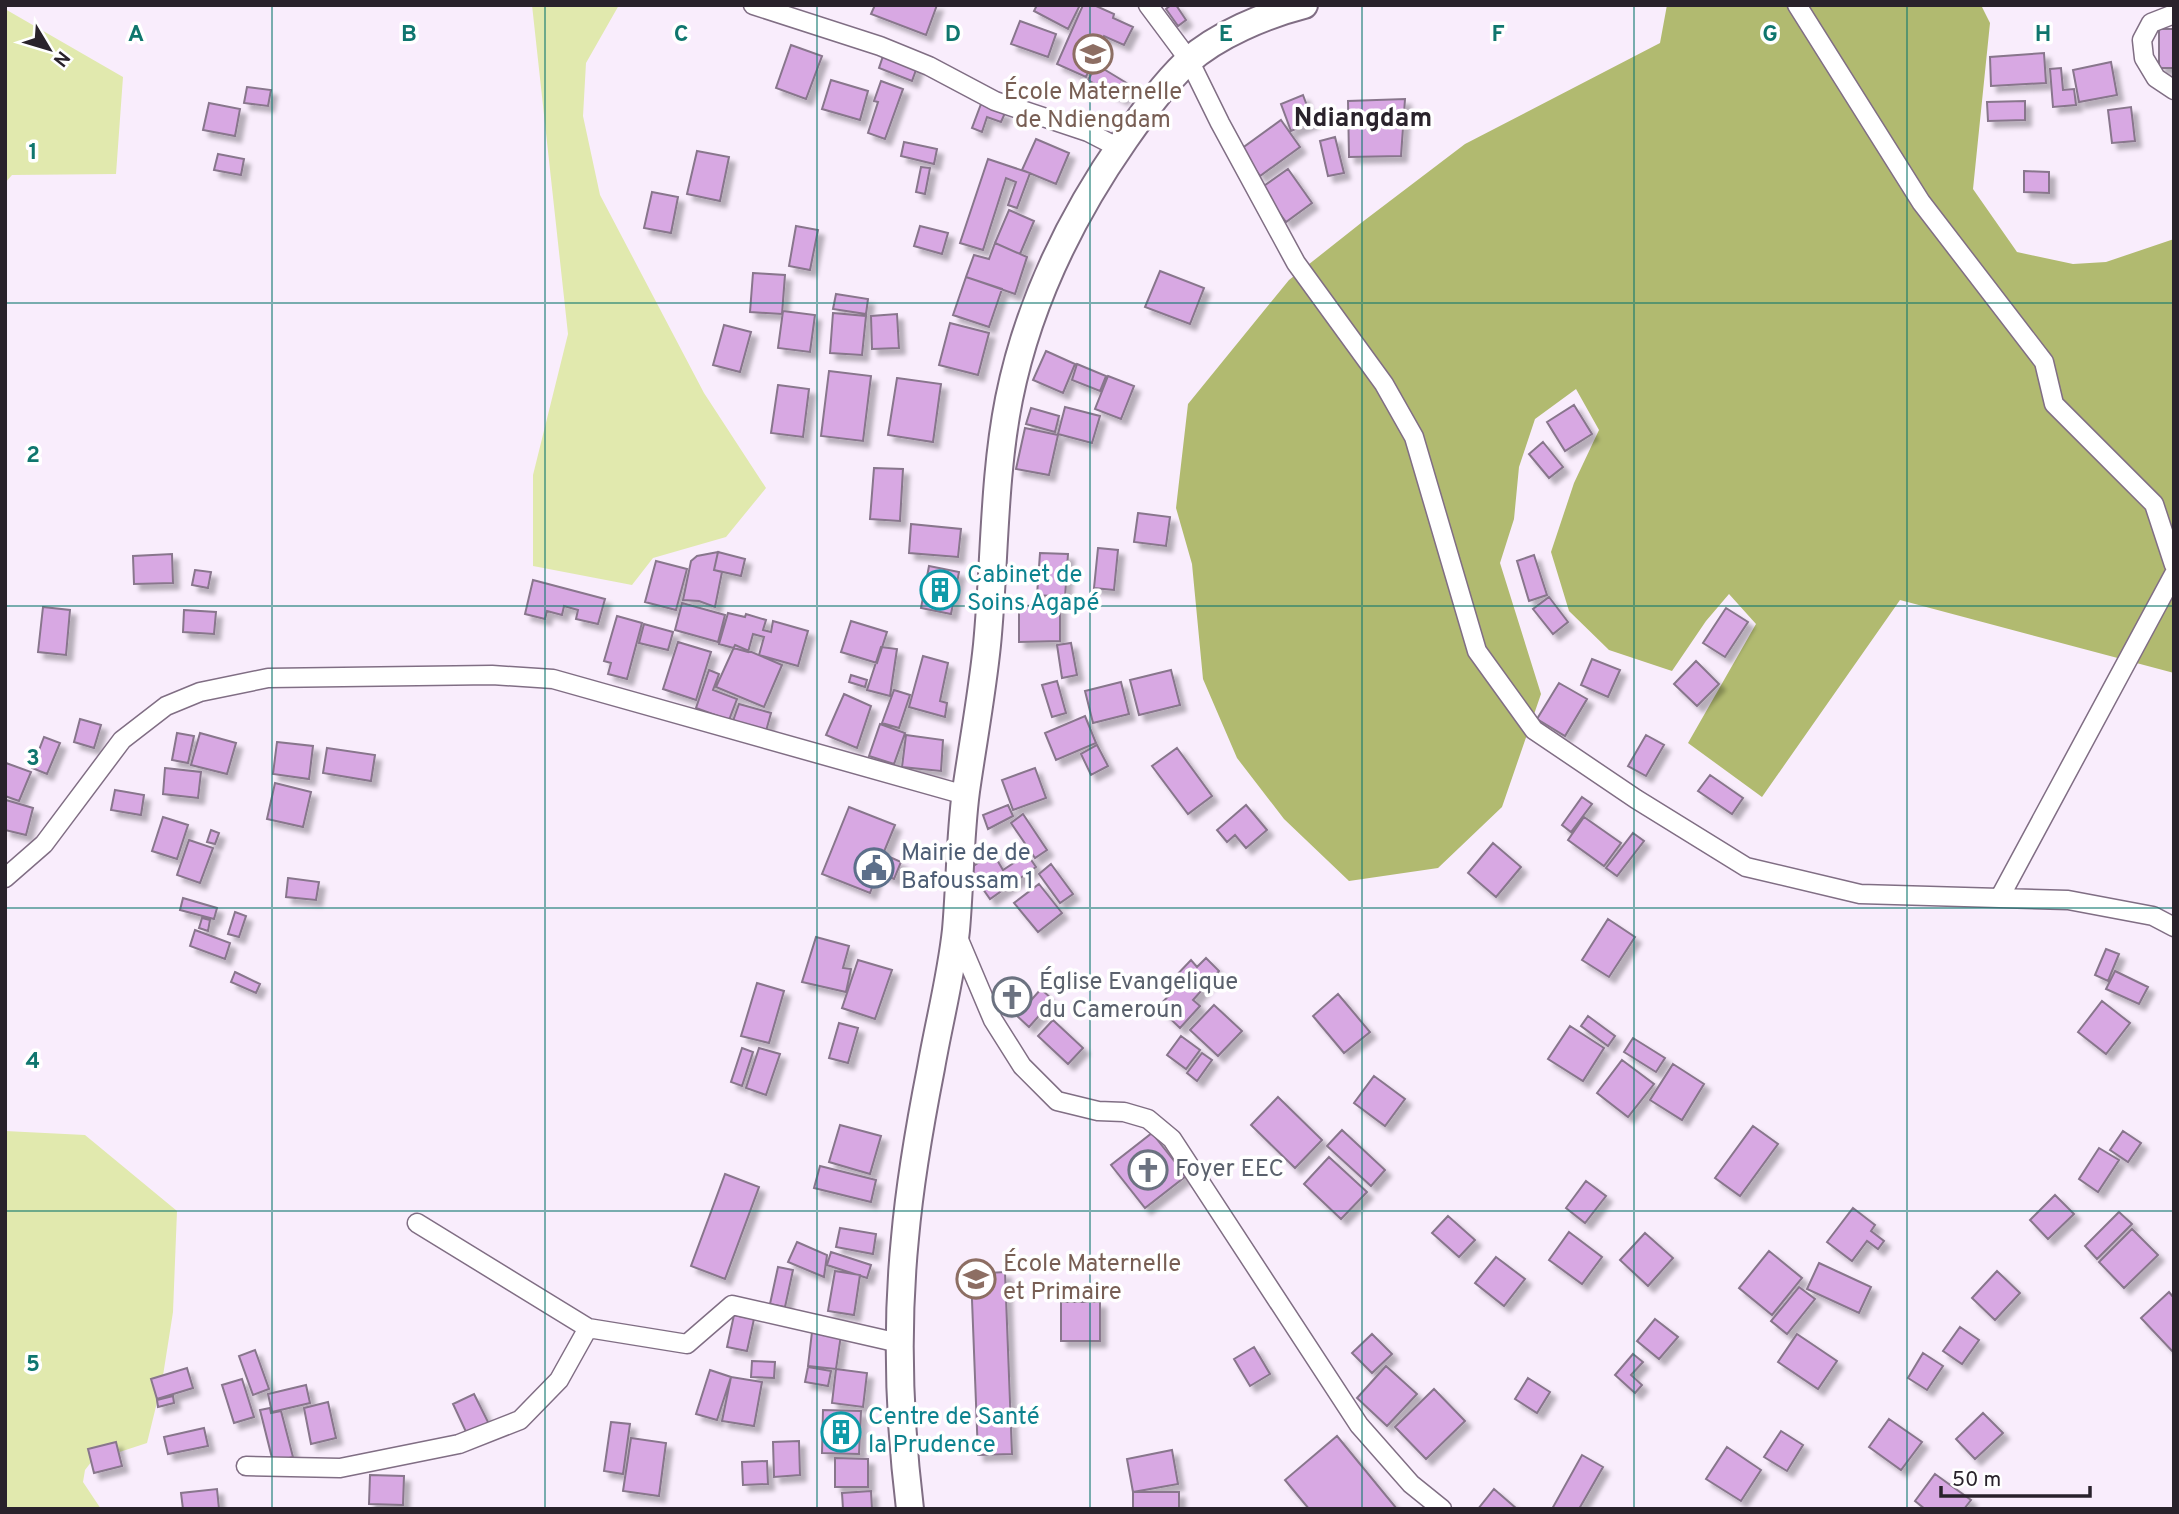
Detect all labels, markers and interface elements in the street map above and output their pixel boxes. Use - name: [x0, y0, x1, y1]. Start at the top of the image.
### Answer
- north arrow: [14, 14, 84, 84]
- text: A: [128, 21, 144, 50]
- text: B: [401, 21, 417, 50]
- text: C: [674, 21, 688, 50]
- text: D: [945, 21, 961, 50]
- text: E: [1219, 21, 1233, 50]
- text: F: [1491, 21, 1505, 50]
- text: G: [1762, 21, 1778, 50]
- text: H: [2035, 21, 2051, 50]
- school or university icon: École Maternelle de Ndiengdam: [1072, 33, 1114, 75]
- text: N: [47, 45, 74, 71]
- place label: École Maternelle de Ndiengdam: [1004, 76, 1182, 136]
- district label: Ndiangdam: [1294, 103, 1432, 136]
- text: 1: [28, 139, 38, 168]
- text: 2: [26, 442, 40, 471]
- place label: Cabinet de Soins Agapé: [967, 561, 1099, 619]
- building icon: Cabinet de Soins Agapé: [919, 569, 961, 611]
- text: 3: [26, 745, 40, 774]
- place label: Mairie de de Bafoussam 1: [901, 839, 1034, 897]
- public building icon: Mairie de de Bafoussam 1: [853, 847, 895, 889]
- place label: Église Evangelique du Cameroun: [1039, 966, 1238, 1026]
- church icon: Église Evangelique du Cameroun: [991, 976, 1033, 1018]
- text: 4: [26, 1048, 40, 1077]
- church icon: Foyer EEC: [1127, 1149, 1169, 1191]
- place label: Foyer EEC: [1175, 1155, 1284, 1185]
- place label: École Maternelle et Primaire: [1003, 1248, 1181, 1308]
- school or university icon: École Maternelle et Primaire: [955, 1258, 997, 1300]
- text: 5: [26, 1351, 40, 1380]
- place label: Centre de Santé la Prudence: [868, 1403, 1040, 1461]
- building icon: Centre de Santé la Prudence: [820, 1411, 862, 1453]
- scale bar: [1941, 1454, 2090, 1498]
- text: 50 m: [1952, 1467, 2001, 1494]

